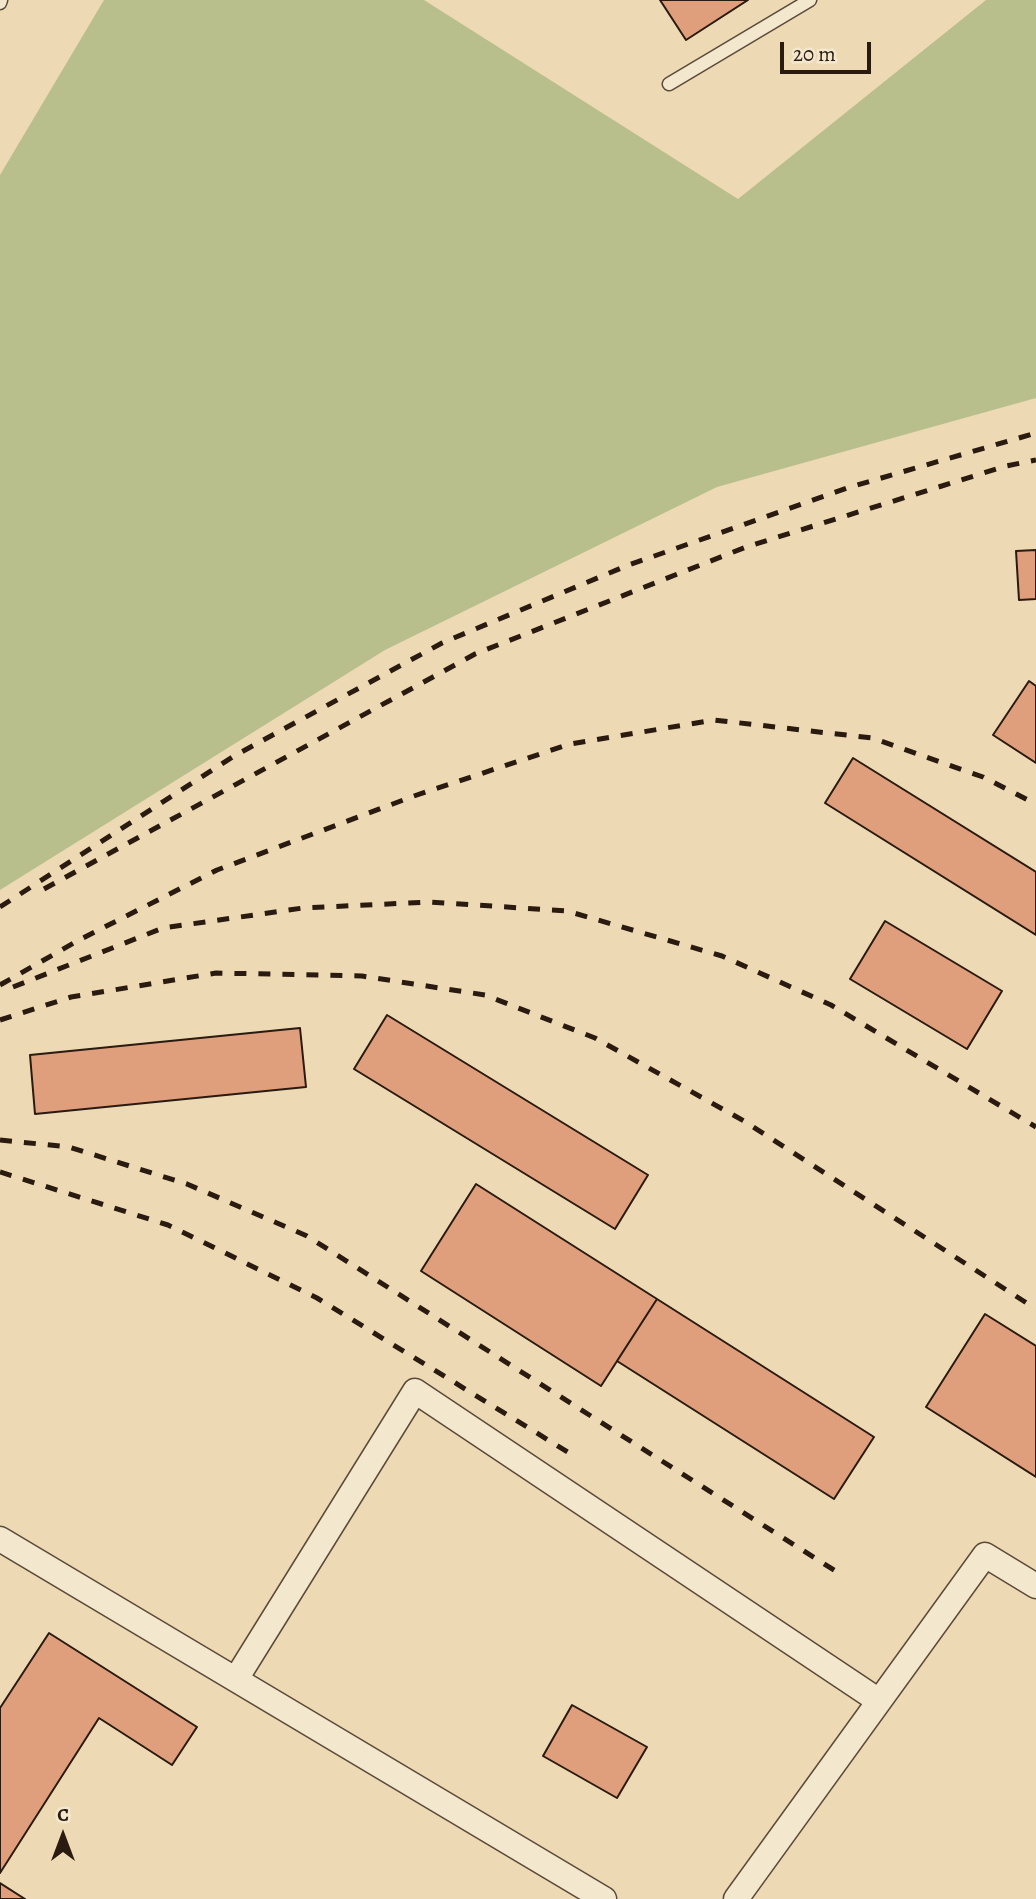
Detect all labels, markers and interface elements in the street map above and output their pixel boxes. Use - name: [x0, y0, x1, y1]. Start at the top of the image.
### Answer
- scale bar: [784, 28, 875, 72]
- text: 20 m: [793, 40, 836, 68]
- north arrow: [28, 1801, 98, 1871]
- text: С: [57, 1802, 69, 1828]

